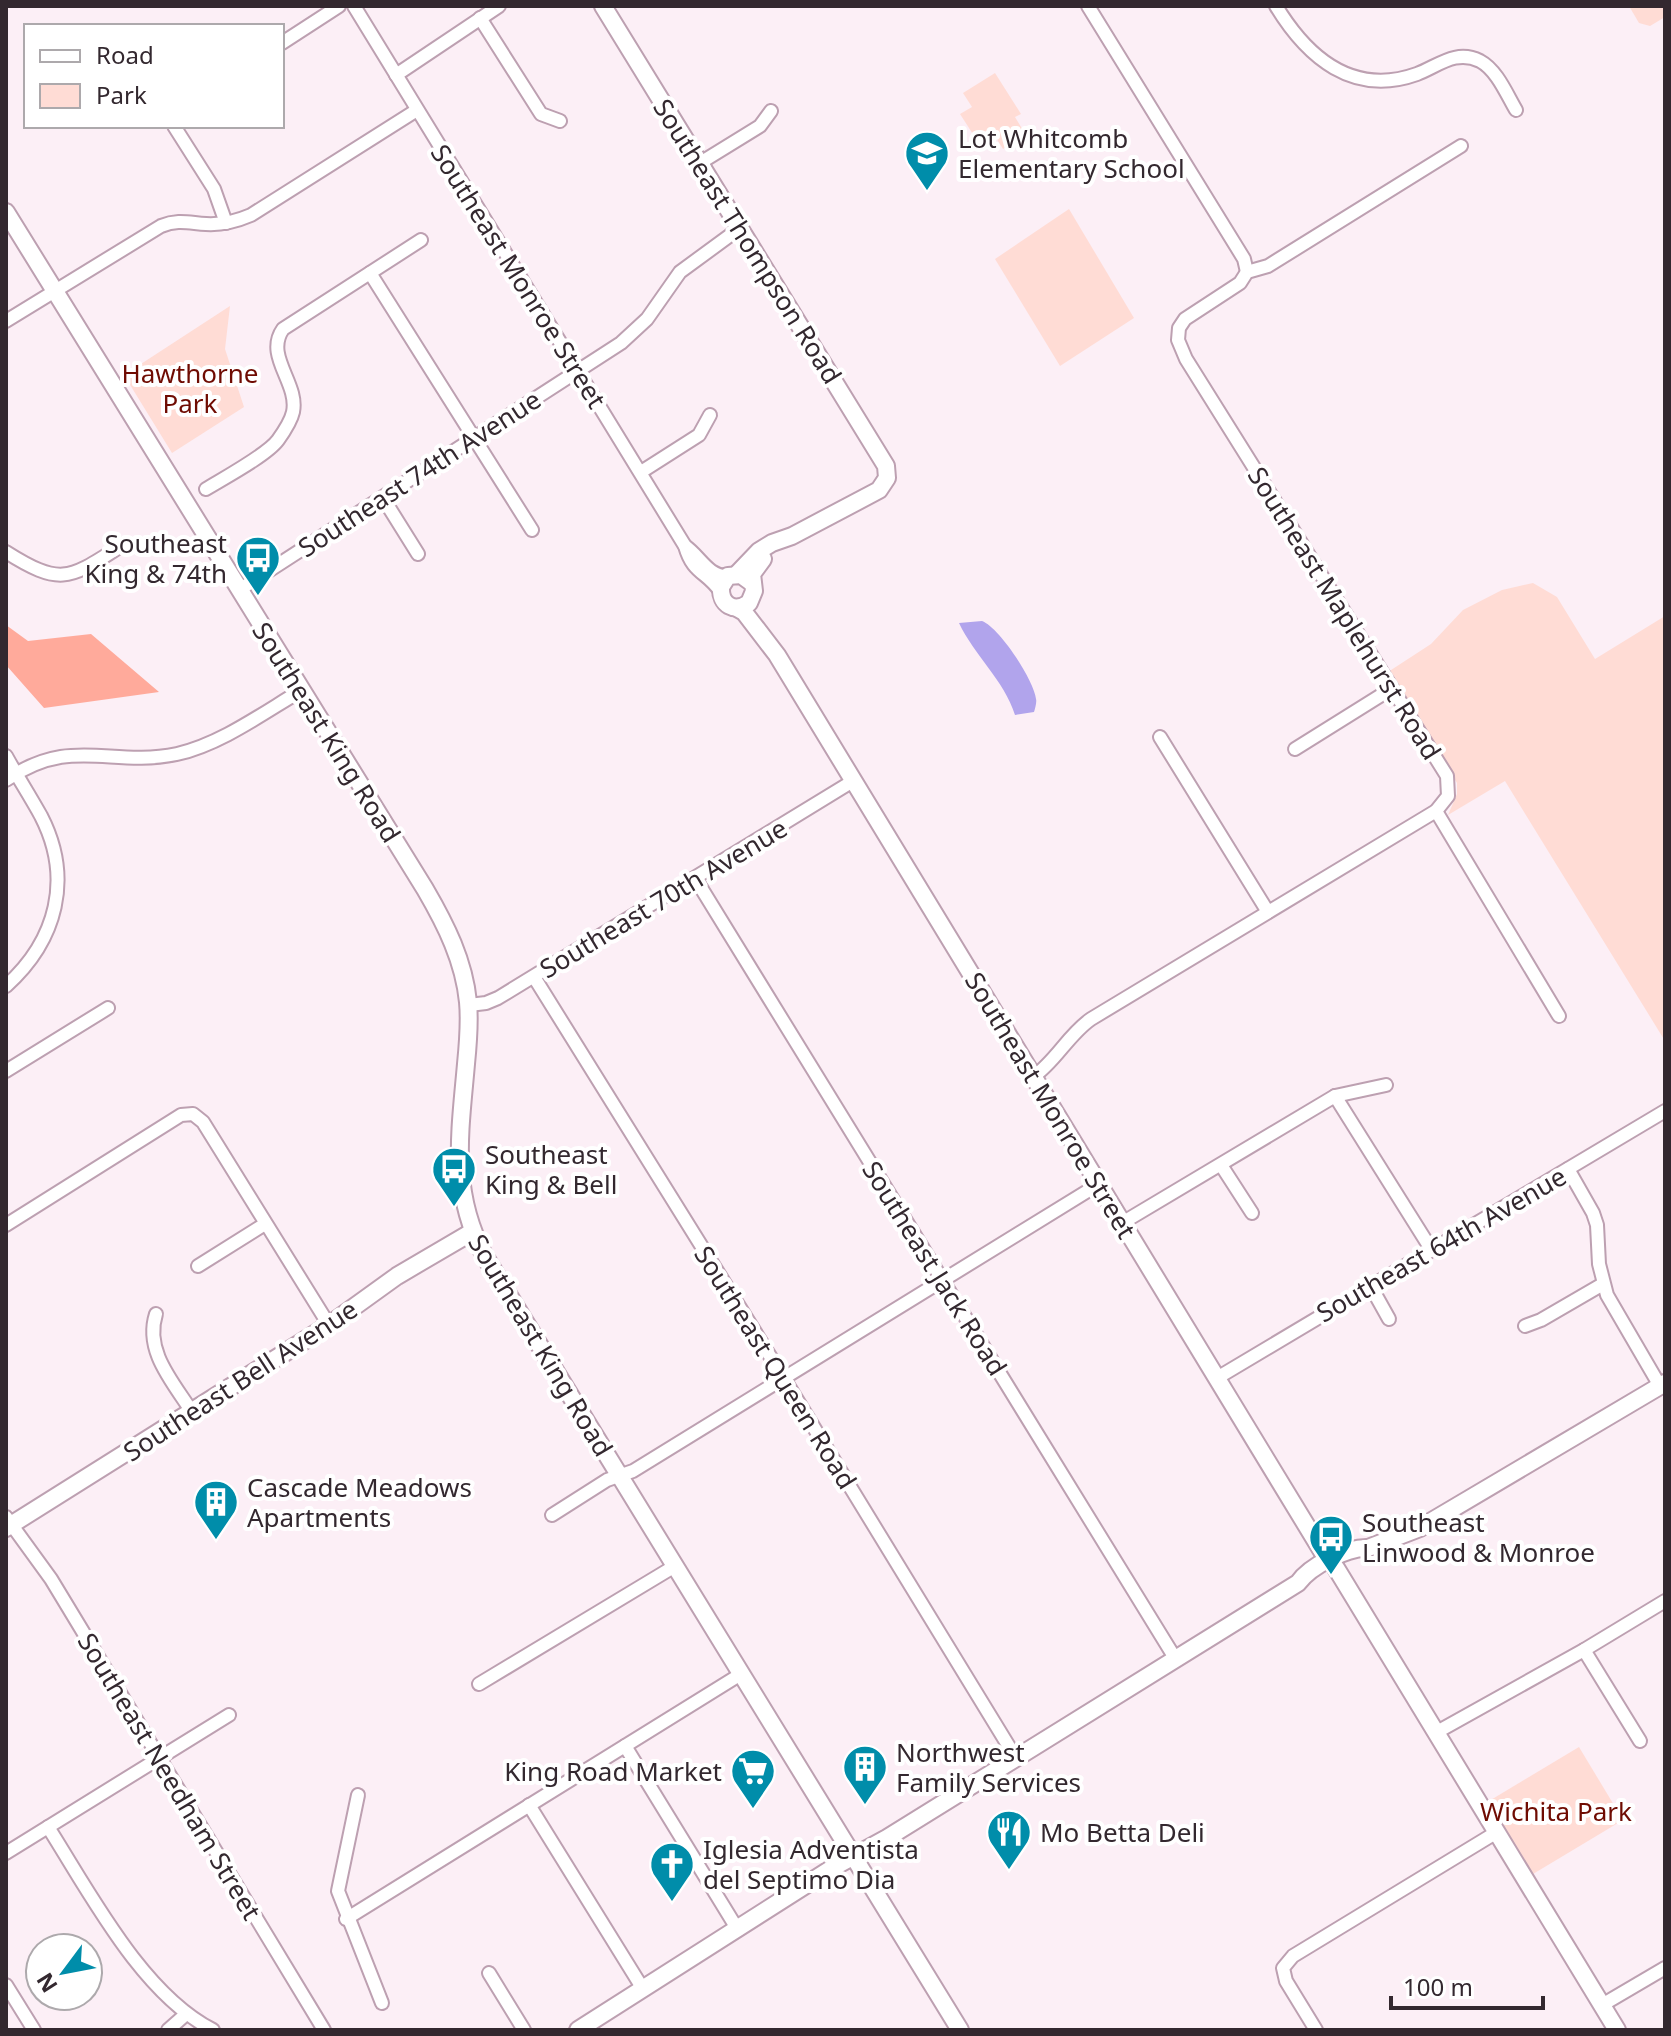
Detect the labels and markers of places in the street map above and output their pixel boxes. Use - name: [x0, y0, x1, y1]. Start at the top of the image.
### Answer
- place label: Lot Whitcomb Elementary School: [958, 120, 1185, 186]
- school or university icon: Lot Whitcomb Elementary School: [903, 129, 951, 192]
- place label: Southeast King & 74th: [84, 525, 227, 591]
- bus stop icon: Southeast King & 74th: [234, 534, 282, 597]
- place label: Southeast King & Bell: [485, 1136, 617, 1202]
- bus stop icon: Southeast King & Bell: [430, 1145, 478, 1208]
- place label: Cascade Meadows Apartments: [247, 1469, 472, 1535]
- building icon: Cascade Meadows Apartments: [192, 1478, 240, 1541]
- place label: Southeast Linwood & Monroe: [1362, 1504, 1595, 1570]
- bus stop icon: Southeast Linwood & Monroe: [1307, 1513, 1355, 1576]
- place label: Northwest Family Services: [896, 1734, 1081, 1800]
- building icon: Northwest Family Services: [841, 1743, 889, 1806]
- supermarket icon: King Road Market: [729, 1747, 777, 1810]
- place label: King Road Market: [504, 1753, 722, 1789]
- restaurant icon: Mo Betta Deli: [985, 1808, 1033, 1871]
- place label: Mo Betta Deli: [1040, 1814, 1205, 1850]
- place label: Iglesia Adventista del Septimo Dia: [703, 1831, 919, 1897]
- church icon: Iglesia Adventista del Septimo Dia: [648, 1840, 696, 1903]

